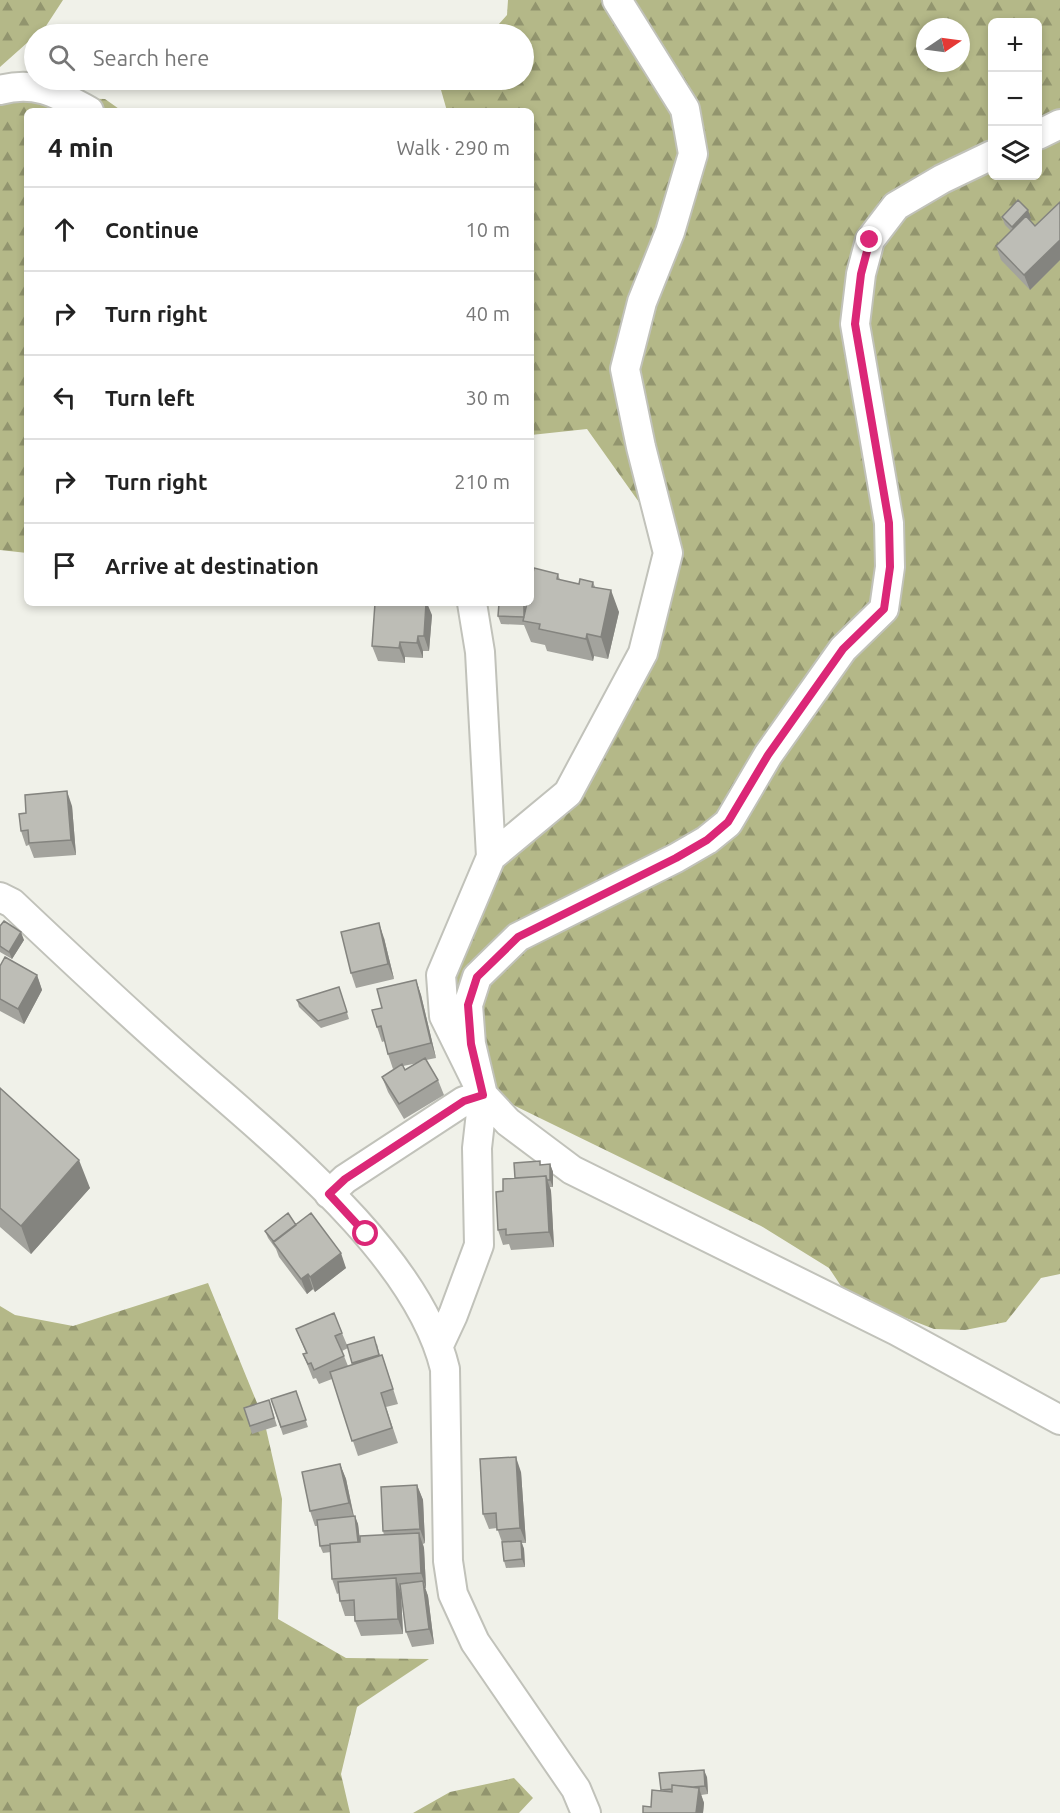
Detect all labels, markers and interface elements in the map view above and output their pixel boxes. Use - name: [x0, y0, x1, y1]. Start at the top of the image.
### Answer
- north arrow: [916, 18, 970, 72]
- map controls: [988, 18, 1042, 180]
- button: +: [988, 18, 1042, 72]
- search box: [24, 24, 534, 90]
- icon: search: [45, 41, 78, 74]
- text: Search here: [93, 45, 209, 70]
- button: −: [988, 72, 1042, 126]
- button: layers: [988, 126, 1042, 180]
- text: 4 min: [48, 133, 114, 162]
- text: Walk · 290 m: [397, 136, 510, 159]
- icon: ahead: [48, 213, 81, 246]
- text: Continue: [105, 217, 199, 242]
- text: 10 m: [466, 218, 510, 241]
- route end: [856, 226, 882, 252]
- icon: right: [48, 297, 81, 330]
- text: Turn right: [105, 301, 207, 326]
- text: 40 m: [466, 302, 510, 325]
- icon: left: [48, 381, 81, 414]
- text: Turn left: [105, 385, 195, 410]
- text: 30 m: [466, 386, 510, 409]
- icon: right: [48, 465, 81, 498]
- text: Turn right: [105, 469, 207, 494]
- text: 210 m: [454, 470, 510, 493]
- icon: arrive: [48, 549, 81, 582]
- text: Arrive at destination: [105, 553, 319, 578]
- route start: [352, 1220, 378, 1246]

